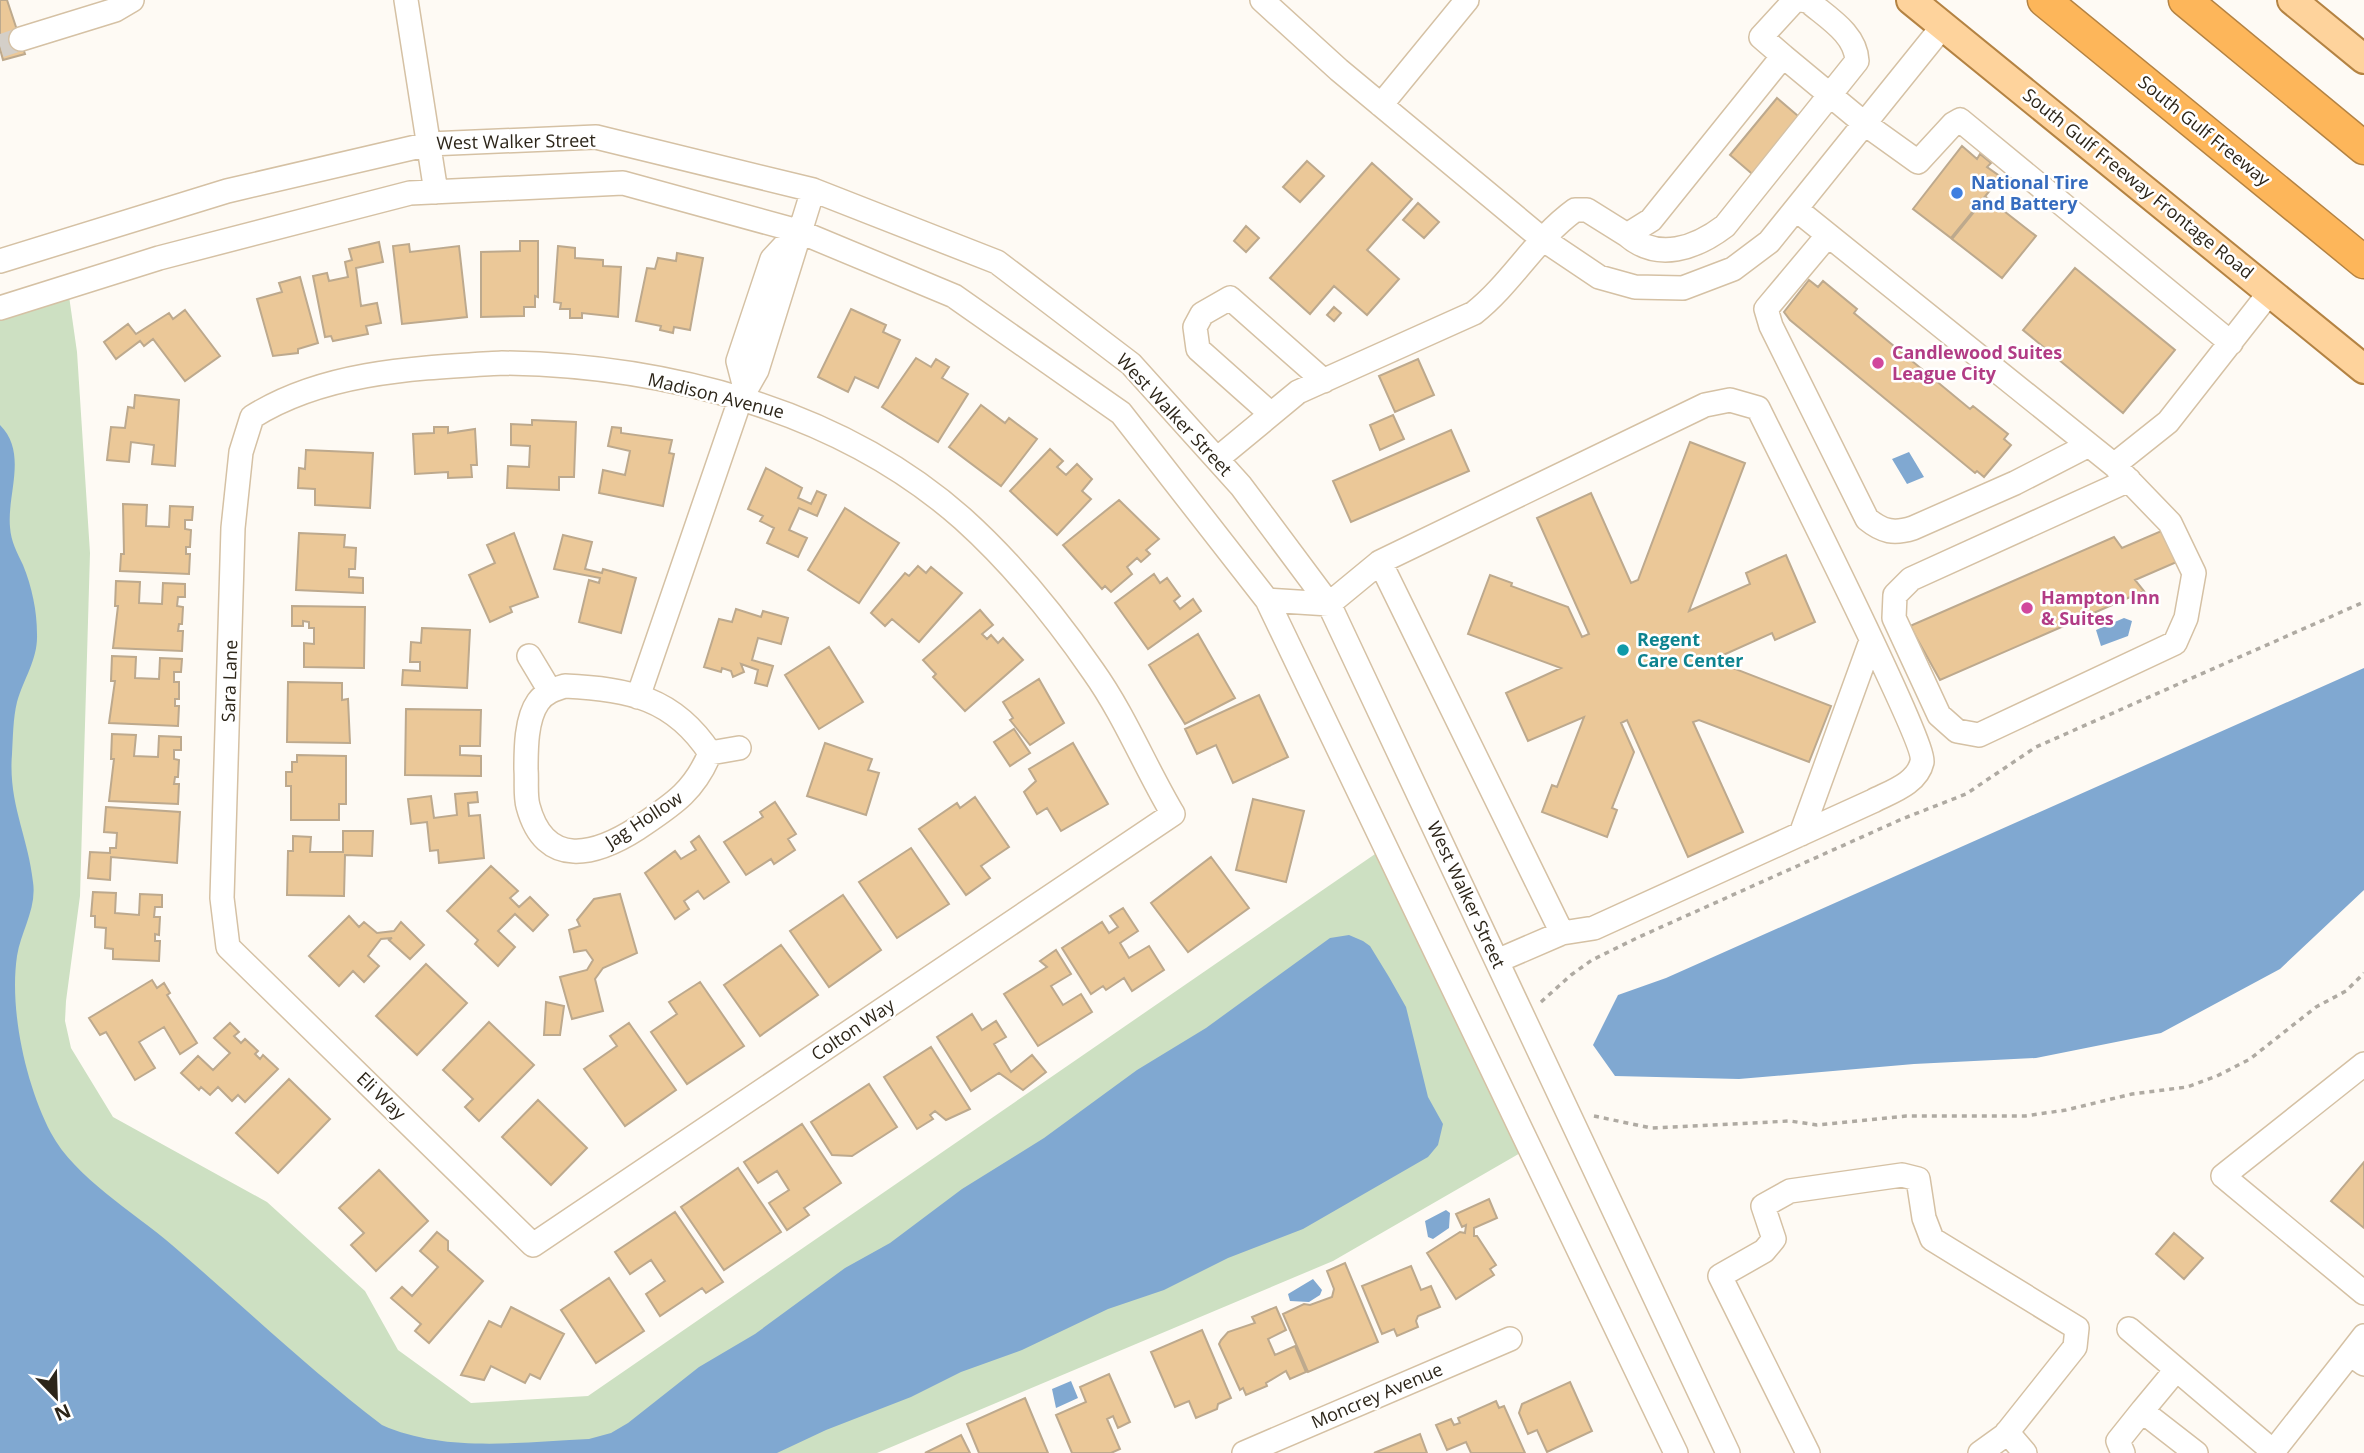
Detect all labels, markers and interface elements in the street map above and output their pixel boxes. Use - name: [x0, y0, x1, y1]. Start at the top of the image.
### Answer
- street label: South Gulf Freeway: [2134, 70, 2276, 191]
- street label: South Gulf Freeway Frontage Road: [2018, 83, 2259, 284]
- street label: West Walker Street: [436, 128, 596, 154]
- place label: National Tire and Battery: [1971, 170, 2089, 215]
- marker: National Tire and Battery: [1949, 185, 1965, 201]
- place label: Candlewood Suites League City: [1892, 340, 2062, 385]
- street label: West Walker Street: [1112, 348, 1238, 481]
- marker: Candlewood Suites League City: [1870, 355, 1886, 371]
- street label: Madison Avenue: [646, 367, 787, 424]
- place label: Hampton Inn & Suites: [2041, 585, 2160, 630]
- marker: Hampton Inn & Suites: [2019, 600, 2035, 616]
- place label: Regent Care Center: [1637, 627, 1743, 672]
- street label: Sara Lane: [216, 639, 242, 723]
- marker: Regent Care Center: [1615, 642, 1631, 658]
- street label: Jag Hollow: [599, 785, 687, 854]
- street label: West Walker Street: [1422, 817, 1511, 972]
- street label: Colton Way: [806, 992, 899, 1066]
- street label: Eli Way: [352, 1066, 412, 1125]
- street label: Moncrey Avenue: [1307, 1357, 1446, 1434]
- north arrow: [21, 1362, 91, 1432]
- text: N: [50, 1398, 75, 1428]

